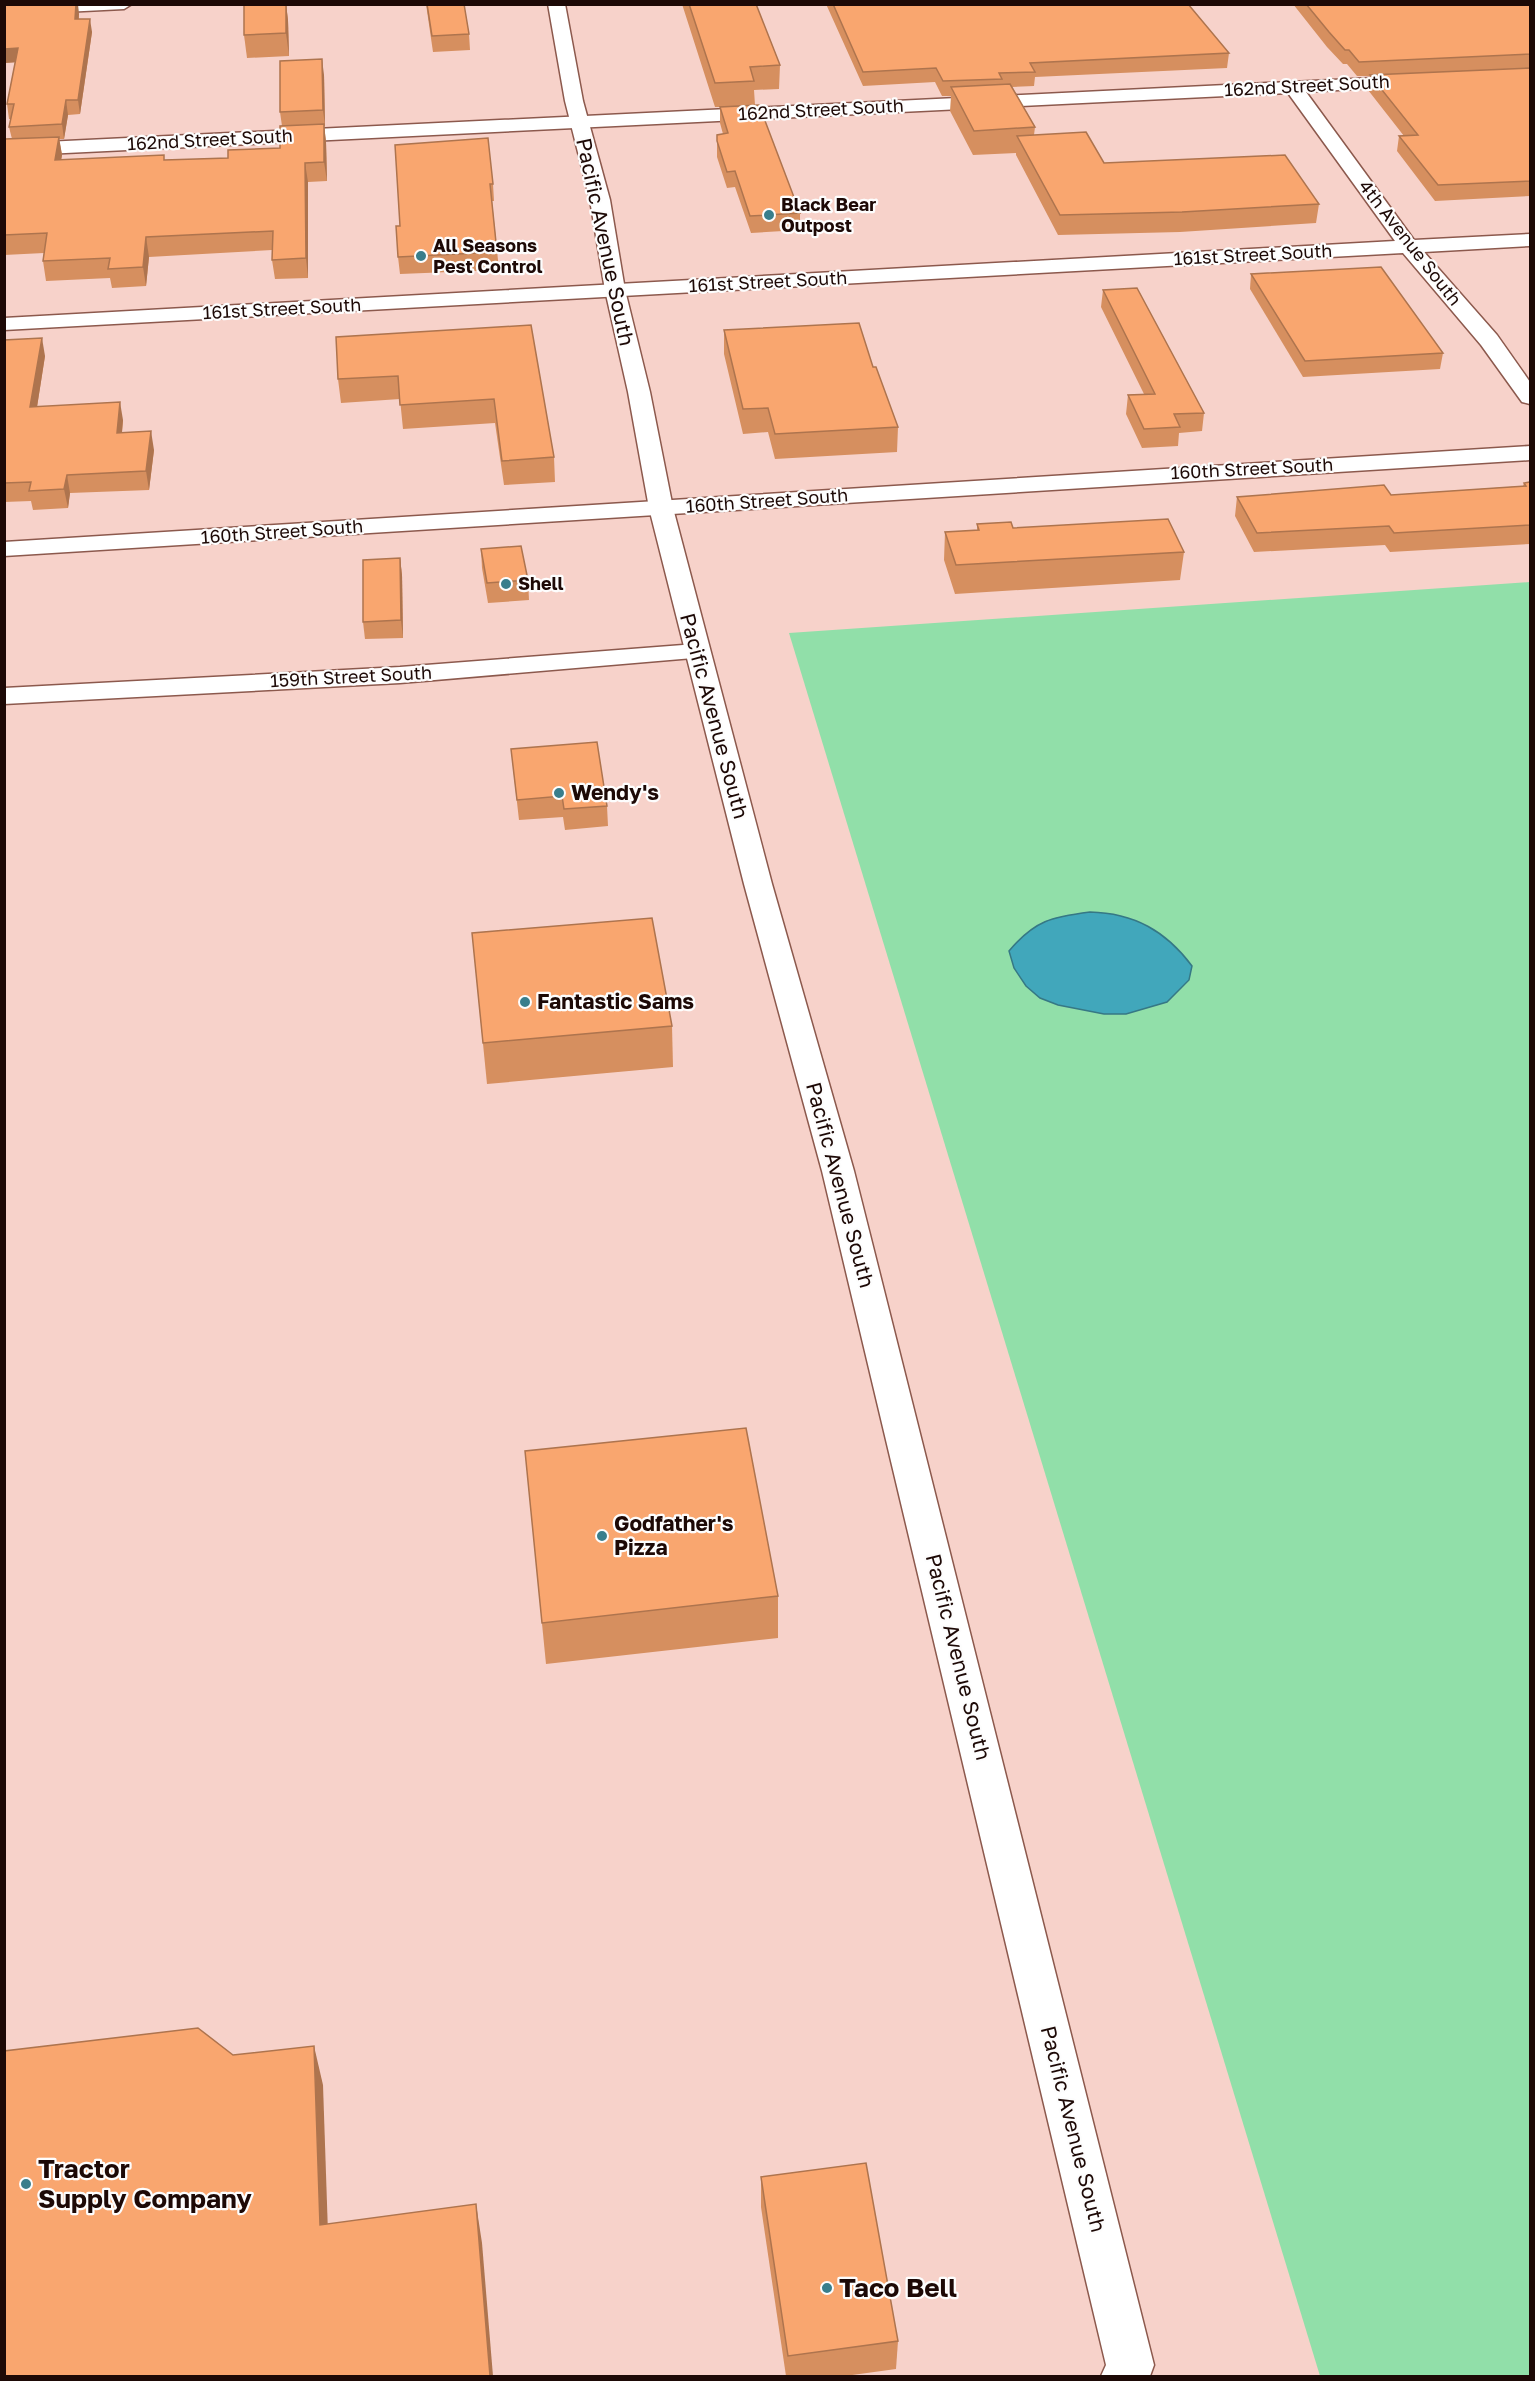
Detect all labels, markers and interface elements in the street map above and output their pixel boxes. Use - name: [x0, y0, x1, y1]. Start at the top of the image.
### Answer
- street label: 162nd Street South: [1224, 70, 1390, 100]
- street label: 162nd Street South: [738, 94, 904, 124]
- street label: 162nd Street South: [127, 124, 293, 154]
- street label: Pacific Avenue South: [571, 135, 641, 348]
- street label: 4th Avenue South: [1355, 175, 1467, 310]
- place label: Black Bear Outpost: [781, 193, 876, 236]
- marker: Black Bear Outpost: [762, 208, 776, 222]
- place label: All Seasons Pest Control: [433, 234, 542, 277]
- street label: 161st Street South: [1173, 239, 1333, 269]
- marker: All Seasons Pest Control: [414, 249, 428, 263]
- street label: 161st Street South: [688, 266, 848, 296]
- street label: 161st Street South: [202, 293, 362, 323]
- street label: 160th Street South: [1170, 453, 1334, 483]
- street label: 160th Street South: [685, 483, 849, 517]
- street label: 160th Street South: [200, 514, 364, 548]
- place label: Shell: [518, 572, 564, 594]
- marker: Shell: [499, 577, 513, 591]
- street label: Pacific Avenue South: [675, 610, 755, 821]
- street label: 159th Street South: [269, 661, 432, 691]
- place label: Wendy's: [571, 779, 659, 805]
- marker: Wendy's: [552, 786, 566, 800]
- place label: Fantastic Sams: [537, 988, 694, 1014]
- marker: Fantastic Sams: [518, 995, 532, 1009]
- street label: Pacific Avenue South: [801, 1079, 881, 1290]
- place label: Godfather's Pizza: [614, 1510, 734, 1560]
- marker: Godfather's Pizza: [595, 1529, 609, 1543]
- street label: Pacific Avenue South: [921, 1551, 997, 1763]
- street label: Pacific Avenue South: [1036, 2023, 1112, 2235]
- place label: Tractor Supply Company: [38, 2153, 252, 2214]
- marker: Tractor Supply Company: [19, 2177, 33, 2191]
- place label: Taco Bell: [839, 2272, 957, 2303]
- marker: Taco Bell: [820, 2281, 834, 2295]

